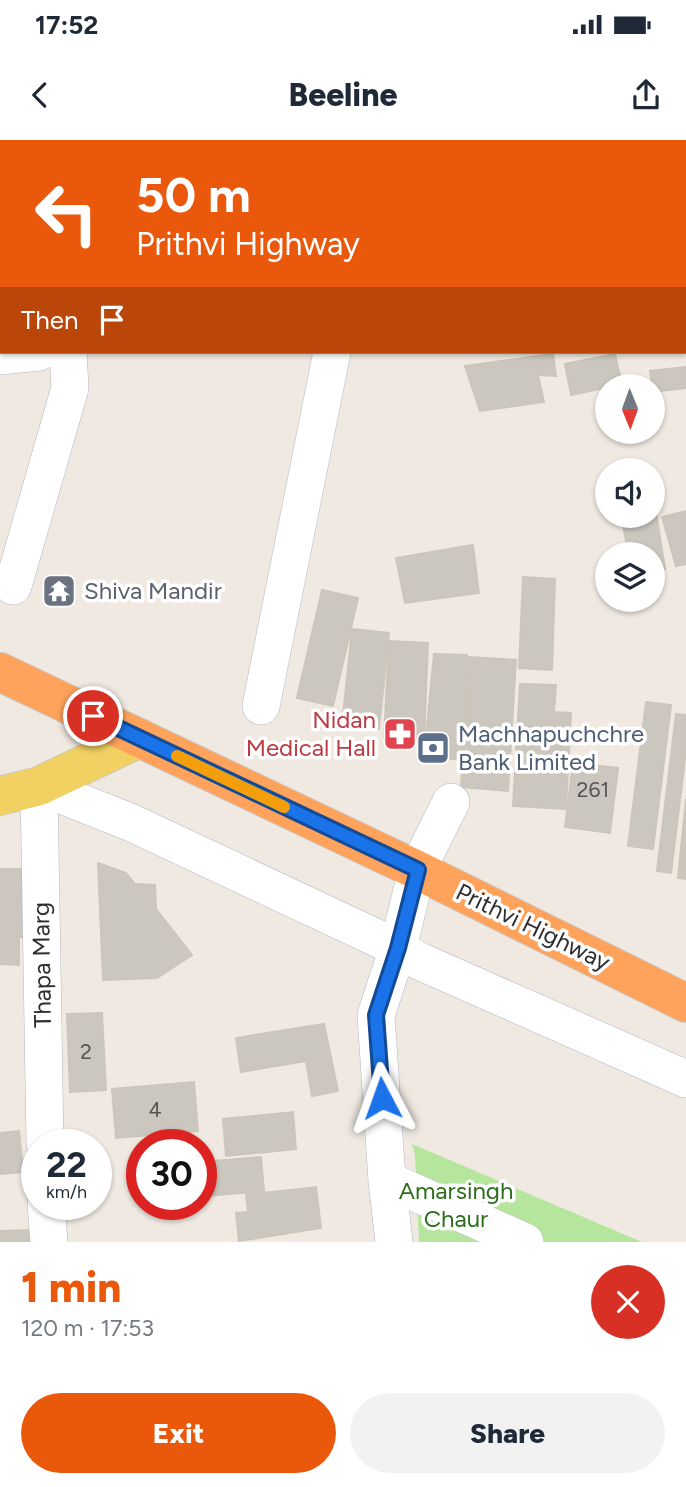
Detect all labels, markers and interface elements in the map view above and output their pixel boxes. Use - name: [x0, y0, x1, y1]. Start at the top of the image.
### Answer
- text: 17:52: [35, 9, 98, 41]
- icon: back: [21, 76, 59, 114]
- text: Beeline: [289, 76, 397, 114]
- icon: share: [627, 76, 665, 114]
- text: 50 m: [136, 165, 251, 224]
- icon: left: [21, 168, 112, 259]
- text: Prithvi Highway: [136, 225, 360, 263]
- icon: arrive: [93, 301, 131, 339]
- text: Then: [21, 304, 79, 336]
- north arrow: [595, 374, 665, 444]
- map controls: [595, 374, 665, 612]
- button: sound: [595, 458, 665, 528]
- button: layers: [595, 542, 665, 612]
- temple icon: Shiva Mandir: [40, 572, 78, 610]
- place label: Shiva Mandir: [84, 576, 222, 605]
- pin: [63, 686, 123, 746]
- icon: arrive: [74, 697, 112, 735]
- place label: Nidan Medical Hall: [246, 705, 376, 762]
- pharmacy icon: Nidan Medical Hall: [381, 715, 419, 753]
- place label: Machhapuchchre Bank Limited: [458, 719, 644, 776]
- bank icon: Machhapuchchre Bank Limited: [414, 729, 452, 767]
- house number: 261: [577, 777, 609, 802]
- street label: Prithvi Highway: [451, 877, 615, 977]
- street label: Thapa Marg: [26, 902, 57, 1028]
- house number: 2: [80, 1039, 92, 1064]
- position arrow: [345, 1061, 419, 1135]
- house number: 4: [148, 1097, 162, 1122]
- speed limit sign: 30: [126, 1129, 217, 1220]
- text: 22: [46, 1144, 87, 1186]
- park label: Amarsingh Chaur: [399, 1176, 513, 1233]
- text: km/h: [46, 1181, 87, 1203]
- text: 1 min: [21, 1262, 121, 1313]
- button: close: [591, 1265, 665, 1339]
- text: 120 m · 17:53: [21, 1314, 154, 1342]
- button: Exit: [21, 1393, 336, 1473]
- button: Share: [350, 1393, 665, 1473]

